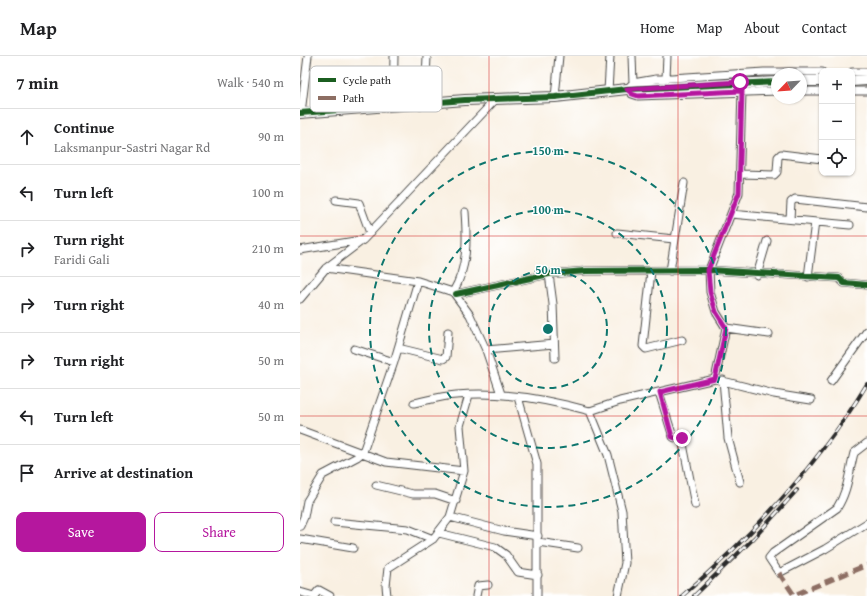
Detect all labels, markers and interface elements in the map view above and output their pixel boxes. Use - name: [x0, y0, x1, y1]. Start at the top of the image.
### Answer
- text: Map: [20, 14, 57, 42]
- text: Home: [640, 18, 675, 38]
- text: Map: [697, 18, 722, 38]
- text: About: [744, 18, 780, 38]
- text: Contact: [802, 18, 847, 38]
- legend: [310, 66, 442, 112]
- north arrow: [771, 68, 807, 104]
- map controls: [819, 68, 855, 176]
- button: +: [819, 68, 855, 104]
- text: 7 min: [16, 70, 58, 95]
- text: Cycle path: [343, 72, 392, 88]
- text: Walk · 540 m: [217, 73, 284, 92]
- route start: [731, 73, 749, 91]
- text: Path: [343, 90, 365, 106]
- button: −: [819, 104, 855, 140]
- text: Continue: [54, 117, 115, 138]
- icon: ahead: [16, 126, 38, 148]
- text: 90 m: [258, 127, 284, 146]
- text: Laksmanpur-Sastri Nagar Rd: [54, 138, 210, 157]
- button: locate: [819, 140, 855, 176]
- text: 150 m: [532, 142, 565, 159]
- icon: left: [16, 182, 38, 204]
- text: Turn left: [54, 182, 113, 203]
- text: 100 m: [252, 183, 284, 202]
- text: 100 m: [532, 201, 565, 218]
- text: Turn right: [54, 229, 125, 250]
- icon: right: [16, 238, 38, 260]
- text: 210 m: [252, 239, 284, 258]
- text: Faridi Gali: [54, 250, 110, 269]
- text: 50 m: [535, 261, 561, 278]
- icon: right: [16, 294, 38, 316]
- text: Turn right: [54, 294, 125, 315]
- text: 40 m: [258, 295, 284, 314]
- centre of rings: [541, 322, 555, 336]
- icon: right: [16, 350, 38, 372]
- text: Turn right: [54, 350, 125, 371]
- text: 50 m: [258, 351, 284, 370]
- icon: left: [16, 406, 38, 428]
- text: Turn left: [54, 406, 113, 427]
- text: 50 m: [258, 407, 284, 426]
- route end: [673, 429, 691, 447]
- icon: arrive: [16, 462, 38, 484]
- text: Arrive at destination: [54, 462, 193, 483]
- button: Save: [16, 512, 146, 552]
- button: Share: [154, 512, 284, 552]

